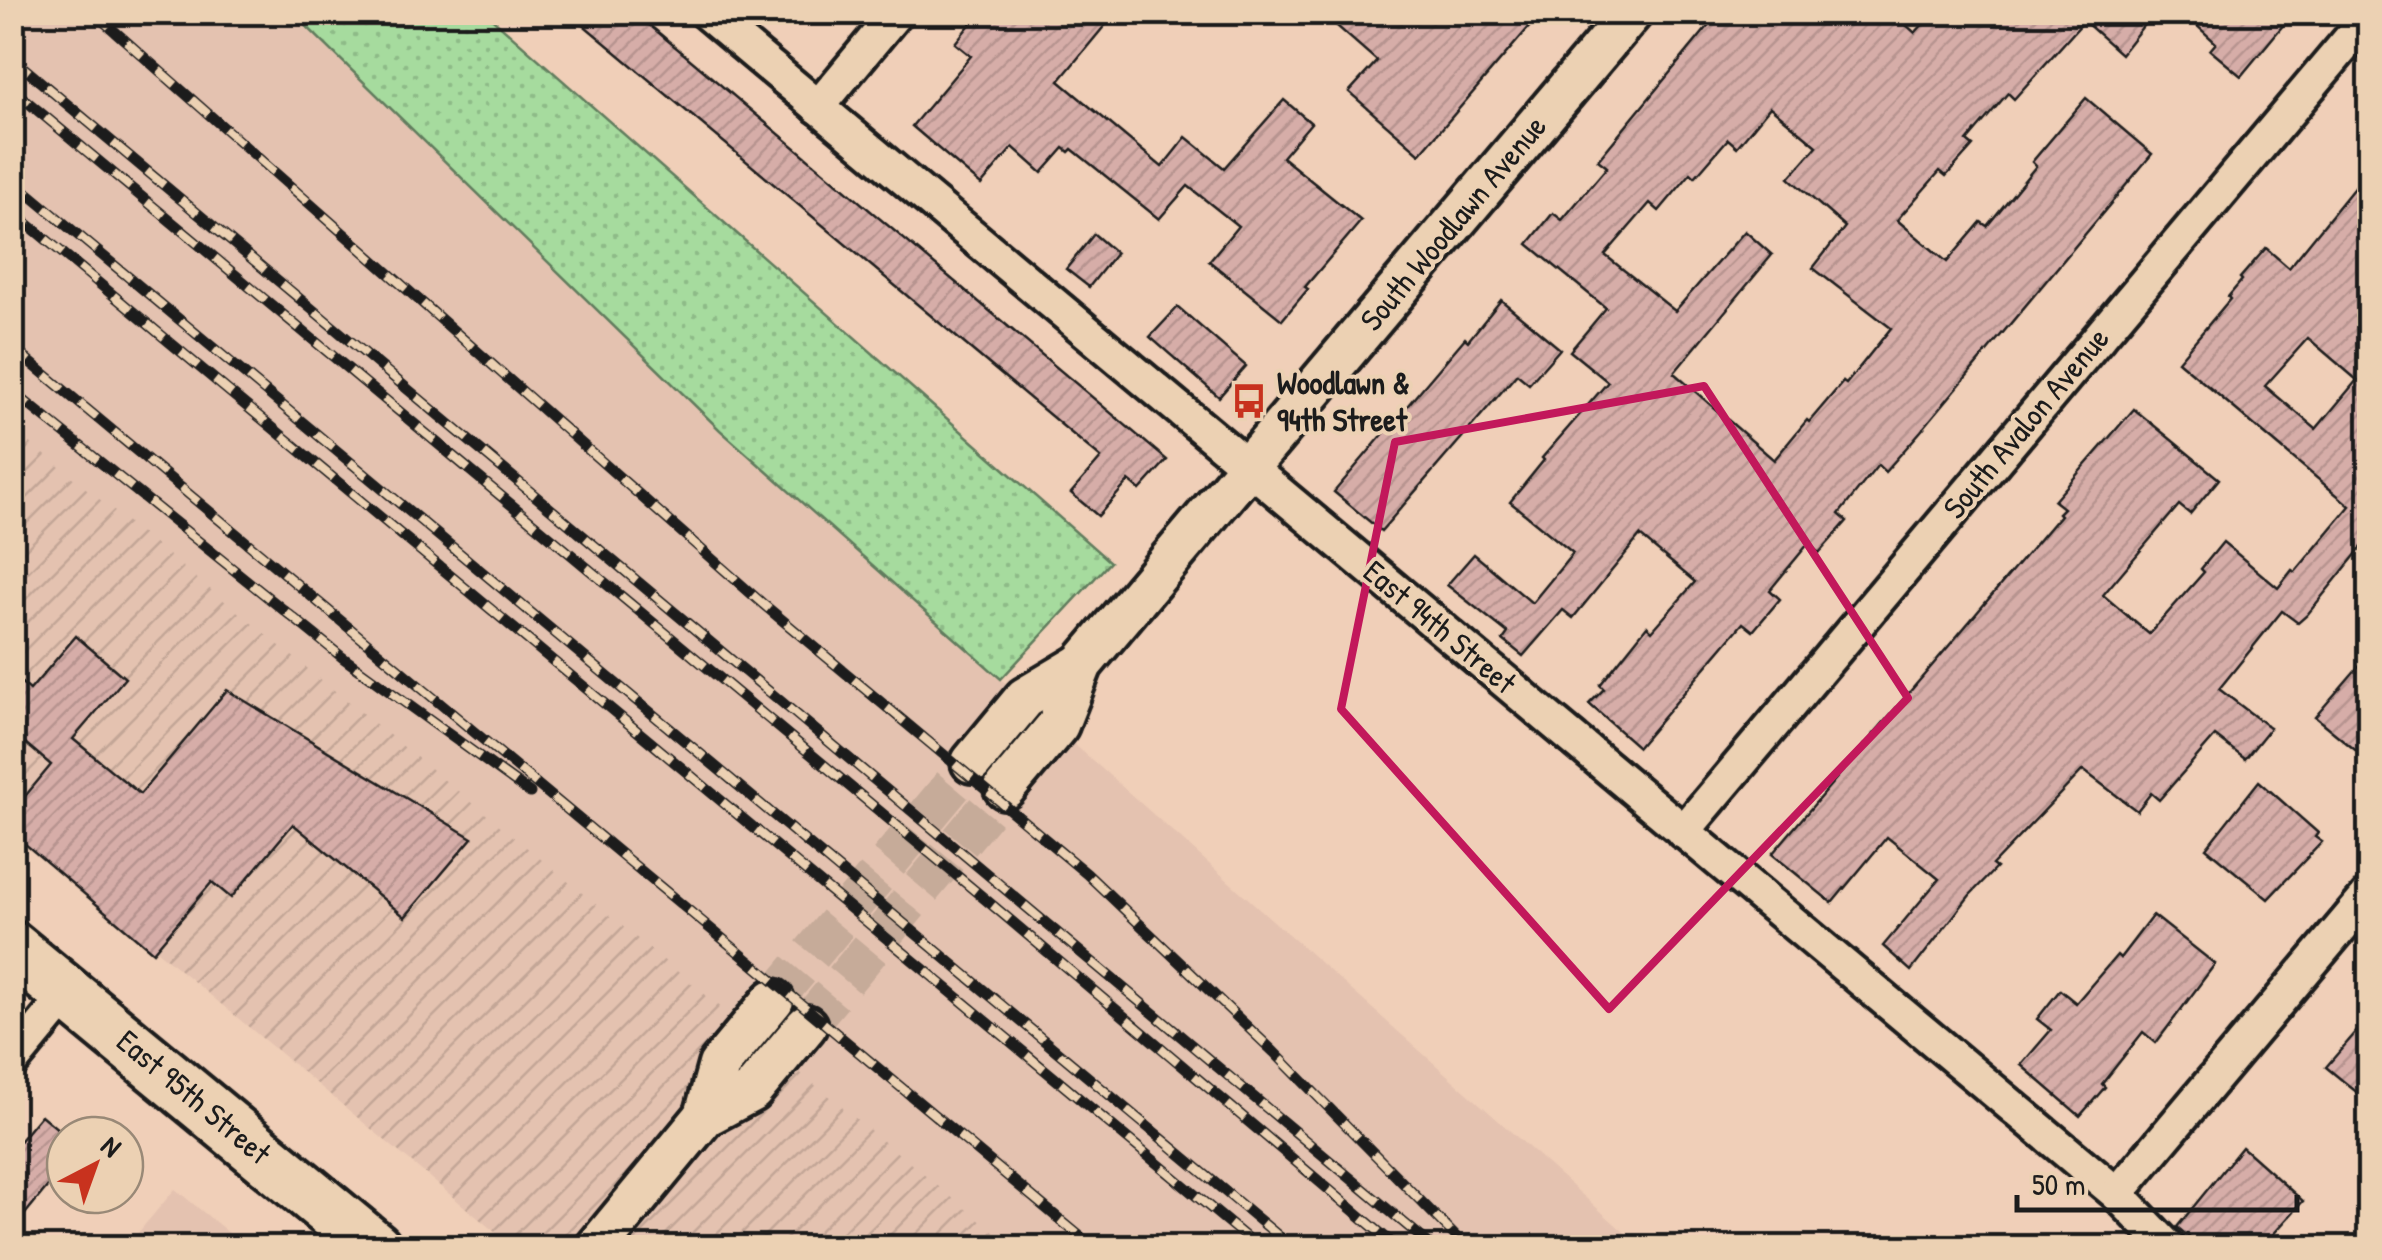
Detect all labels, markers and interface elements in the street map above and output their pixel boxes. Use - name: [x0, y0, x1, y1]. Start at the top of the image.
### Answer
- street label: South Woodlawn Avenue: [1350, 106, 1556, 340]
- street label: South Avalon Avenue: [1933, 318, 2119, 527]
- place label: Woodlawn & 94th Street: [1277, 361, 1410, 441]
- bus stop icon: Woodlawn & 94th Street: [1230, 382, 1268, 420]
- street label: East 94th Street: [1355, 550, 1527, 704]
- street label: East 95th Street: [108, 1019, 281, 1174]
- north arrow: [45, 1115, 145, 1215]
- text: N: [93, 1127, 130, 1165]
- scale bar: [2017, 1150, 2297, 1212]
- text: 50 m: [2032, 1164, 2085, 1204]

